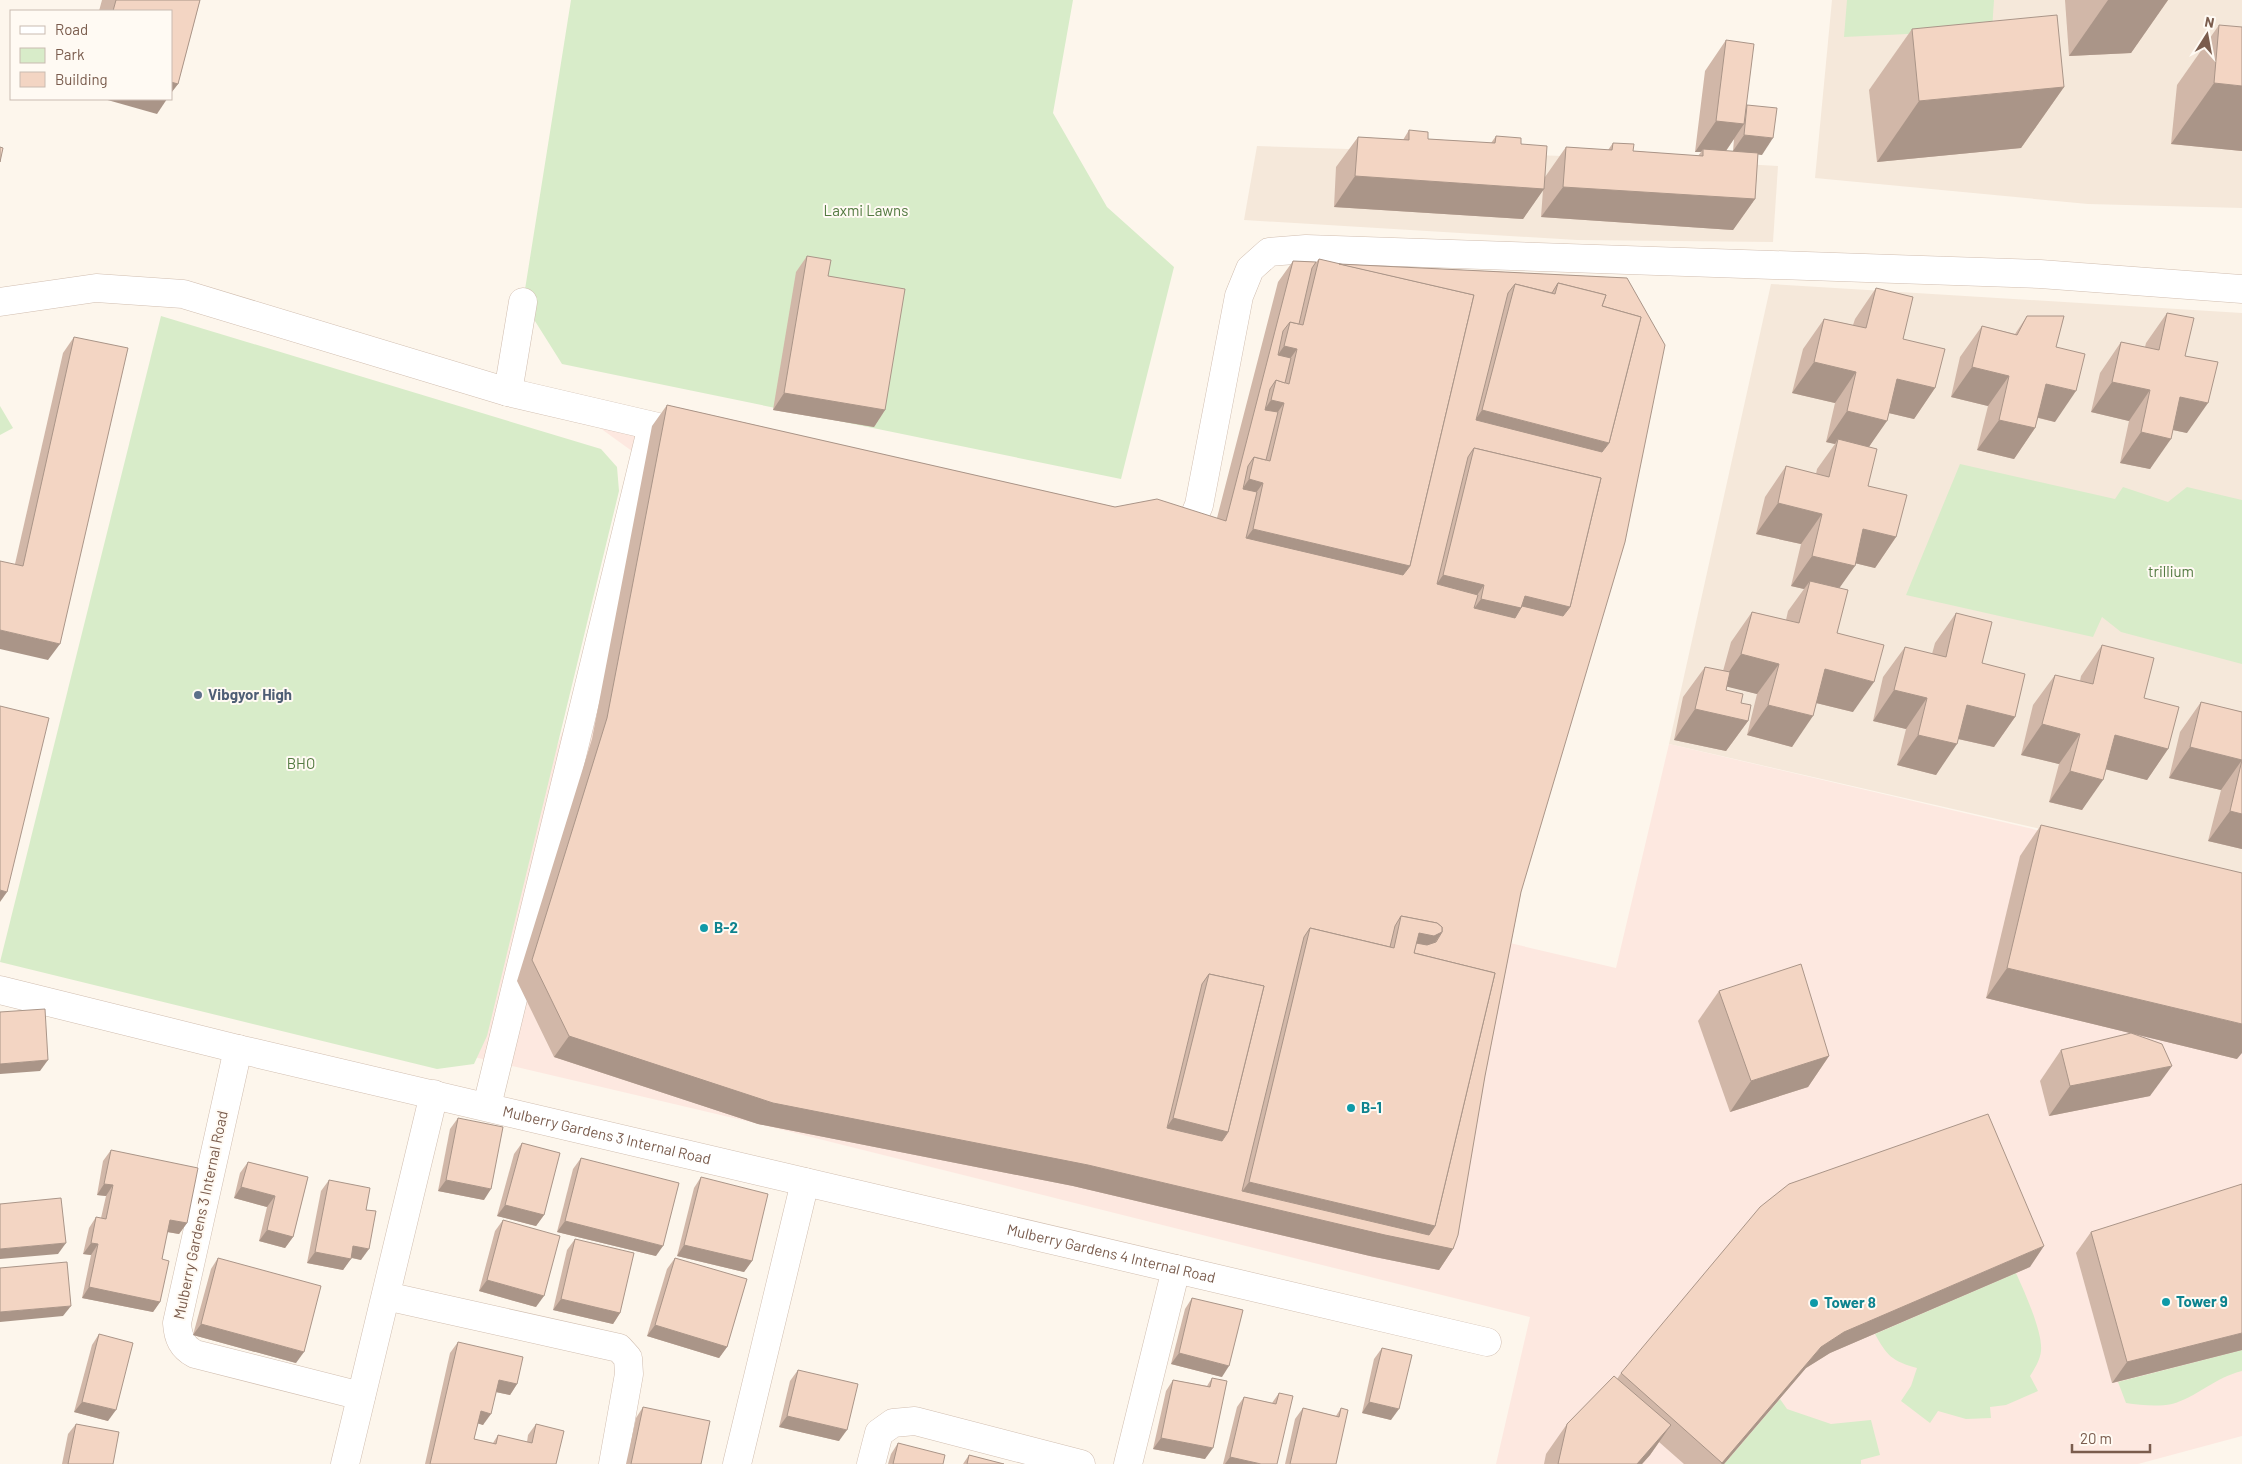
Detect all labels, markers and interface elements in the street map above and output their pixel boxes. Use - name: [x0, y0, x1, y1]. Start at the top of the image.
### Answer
- legend: [10, 10, 172, 100]
- north arrow: [2182, 10, 2232, 60]
- text: N: [2203, 13, 2216, 31]
- text: Road: [55, 20, 88, 38]
- text: Park: [55, 45, 85, 63]
- text: Building: [55, 70, 108, 88]
- park label: Laxmi Lawns: [824, 201, 908, 219]
- park label: trillium: [2148, 562, 2194, 580]
- place label: Vibgyor High: [208, 685, 292, 703]
- marker: Vibgyor High: [192, 689, 204, 701]
- park label: BHO: [287, 754, 315, 772]
- place label: B-2: [714, 918, 738, 936]
- marker: B-2: [698, 922, 710, 934]
- place label: B-1: [1361, 1098, 1382, 1116]
- street label: Mulberry Gardens 3 Internal Road: [501, 1101, 713, 1168]
- marker: B-1: [1345, 1102, 1357, 1114]
- street label: Mulberry Gardens 3 Internal Road: [169, 1109, 231, 1321]
- street label: Mulberry Gardens 4 Internal Road: [1005, 1220, 1217, 1286]
- place label: Tower 9: [2176, 1292, 2228, 1310]
- place label: Tower 8: [1824, 1293, 1876, 1311]
- marker: Tower 9: [2160, 1296, 2172, 1308]
- marker: Tower 8: [1808, 1297, 1820, 1309]
- scale bar: [2072, 1422, 2150, 1454]
- text: 20 m: [2080, 1429, 2112, 1447]

